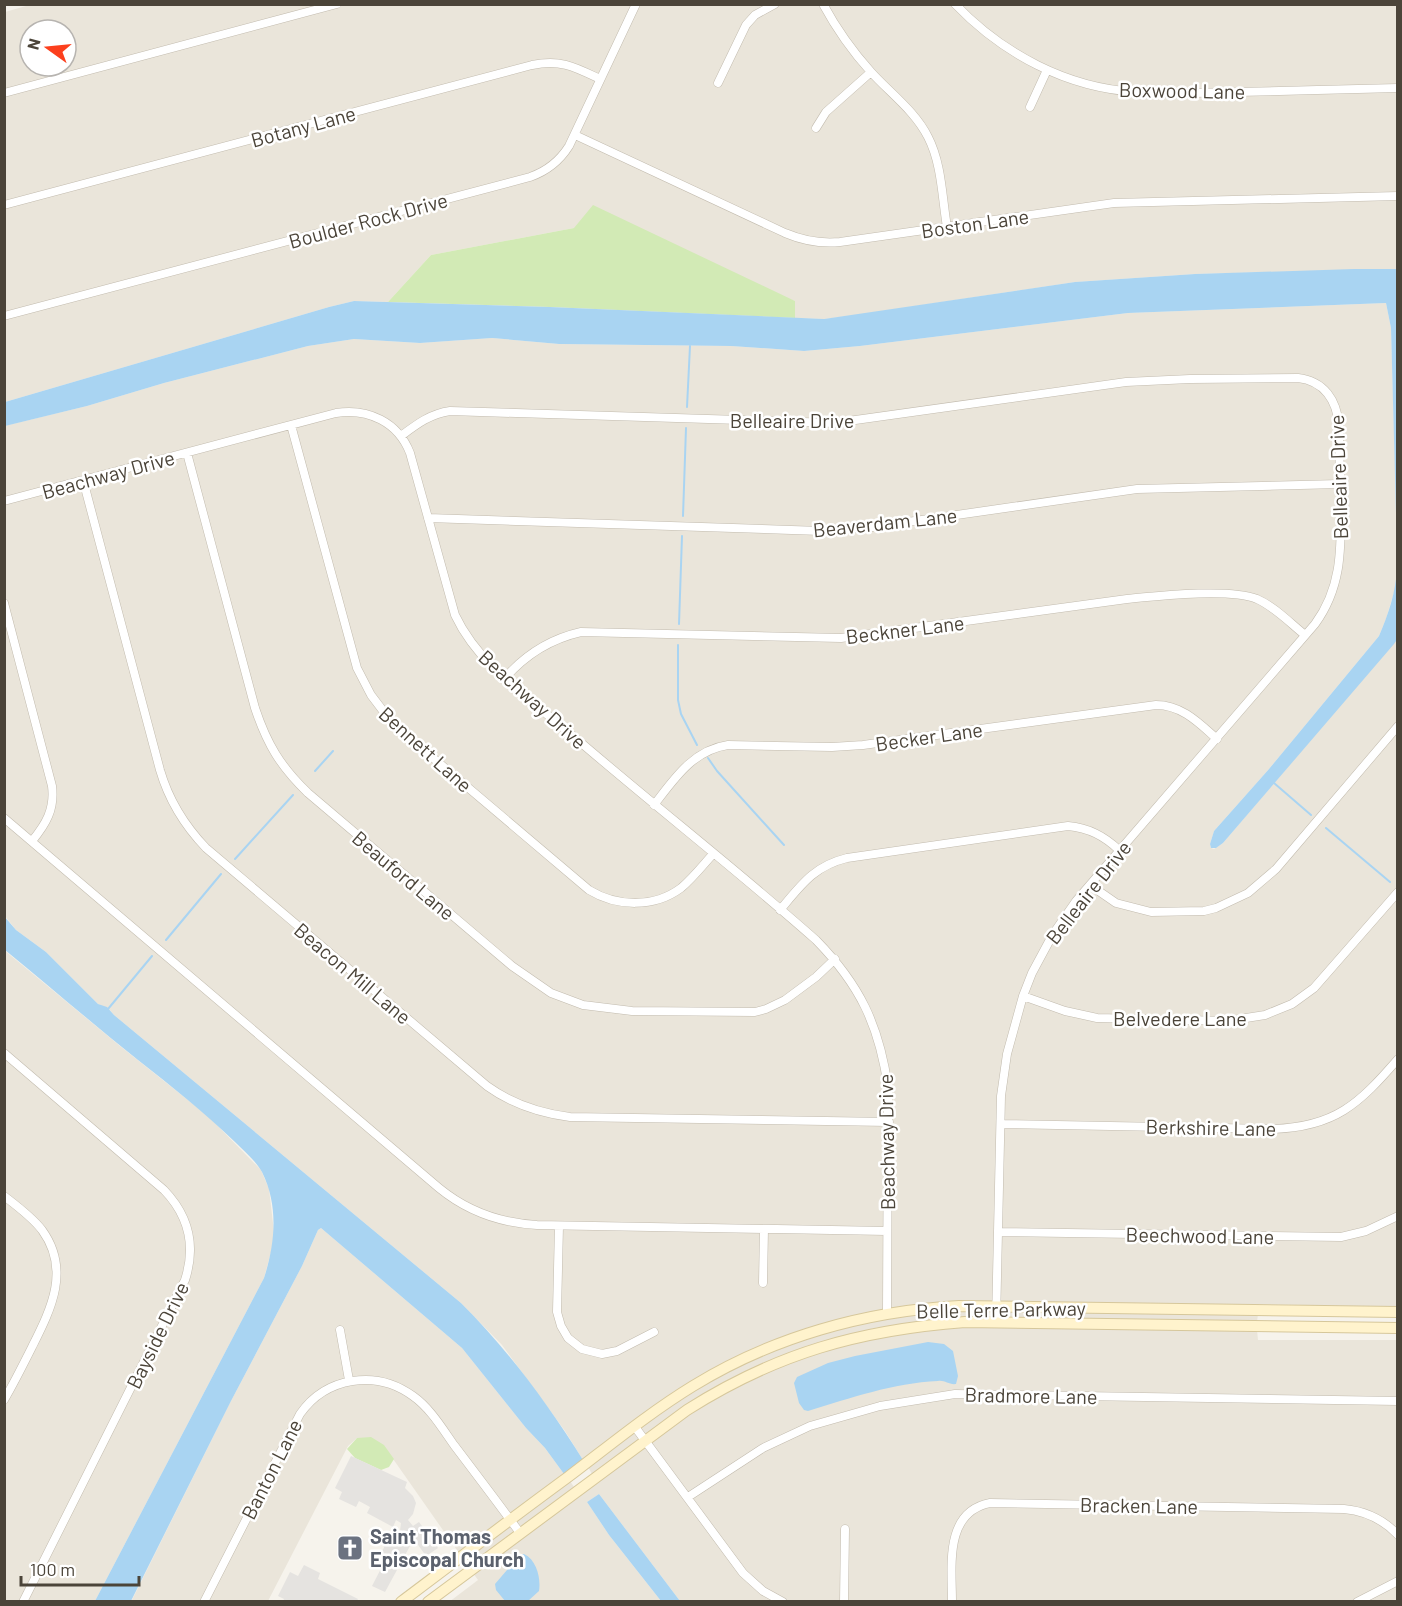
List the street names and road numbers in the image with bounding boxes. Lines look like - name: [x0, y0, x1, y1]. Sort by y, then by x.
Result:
- street label: Boxwood Lane: [1119, 77, 1245, 103]
- street label: Botany Lane: [248, 100, 358, 152]
- street label: Boulder Rock Drive: [286, 187, 450, 253]
- street label: Boston Lane: [920, 204, 1030, 242]
- street label: Belleaire Drive: [730, 408, 854, 432]
- street label: Belleaire Drive: [1324, 414, 1352, 540]
- street label: Beachway Drive: [39, 445, 177, 503]
- street label: Beaverdam Lane: [812, 502, 958, 542]
- street label: Beckner Lane: [844, 610, 966, 648]
- street label: Beachway Drive: [474, 644, 592, 754]
- street label: Bennett Lane: [375, 701, 477, 797]
- street label: Becker Lane: [874, 717, 984, 755]
- street label: Beauford Lane: [348, 825, 460, 925]
- street label: Belleaire Drive: [1040, 835, 1136, 949]
- street label: Beacon Mill Lane: [290, 917, 416, 1029]
- street label: Belvedere Lane: [1113, 1006, 1247, 1030]
- street label: Beachway Drive: [873, 1074, 899, 1210]
- street label: Berkshire Lane: [1145, 1114, 1277, 1140]
- street label: Beechwood Lane: [1126, 1222, 1274, 1248]
- street label: Bayside Drive: [121, 1278, 193, 1392]
- street label: Belle Terre Parkway: [916, 1296, 1086, 1322]
- street label: Bradmore Lane: [964, 1382, 1098, 1408]
- street label: Banton Lane: [236, 1415, 306, 1523]
- street label: Bracken Lane: [1080, 1492, 1198, 1518]

